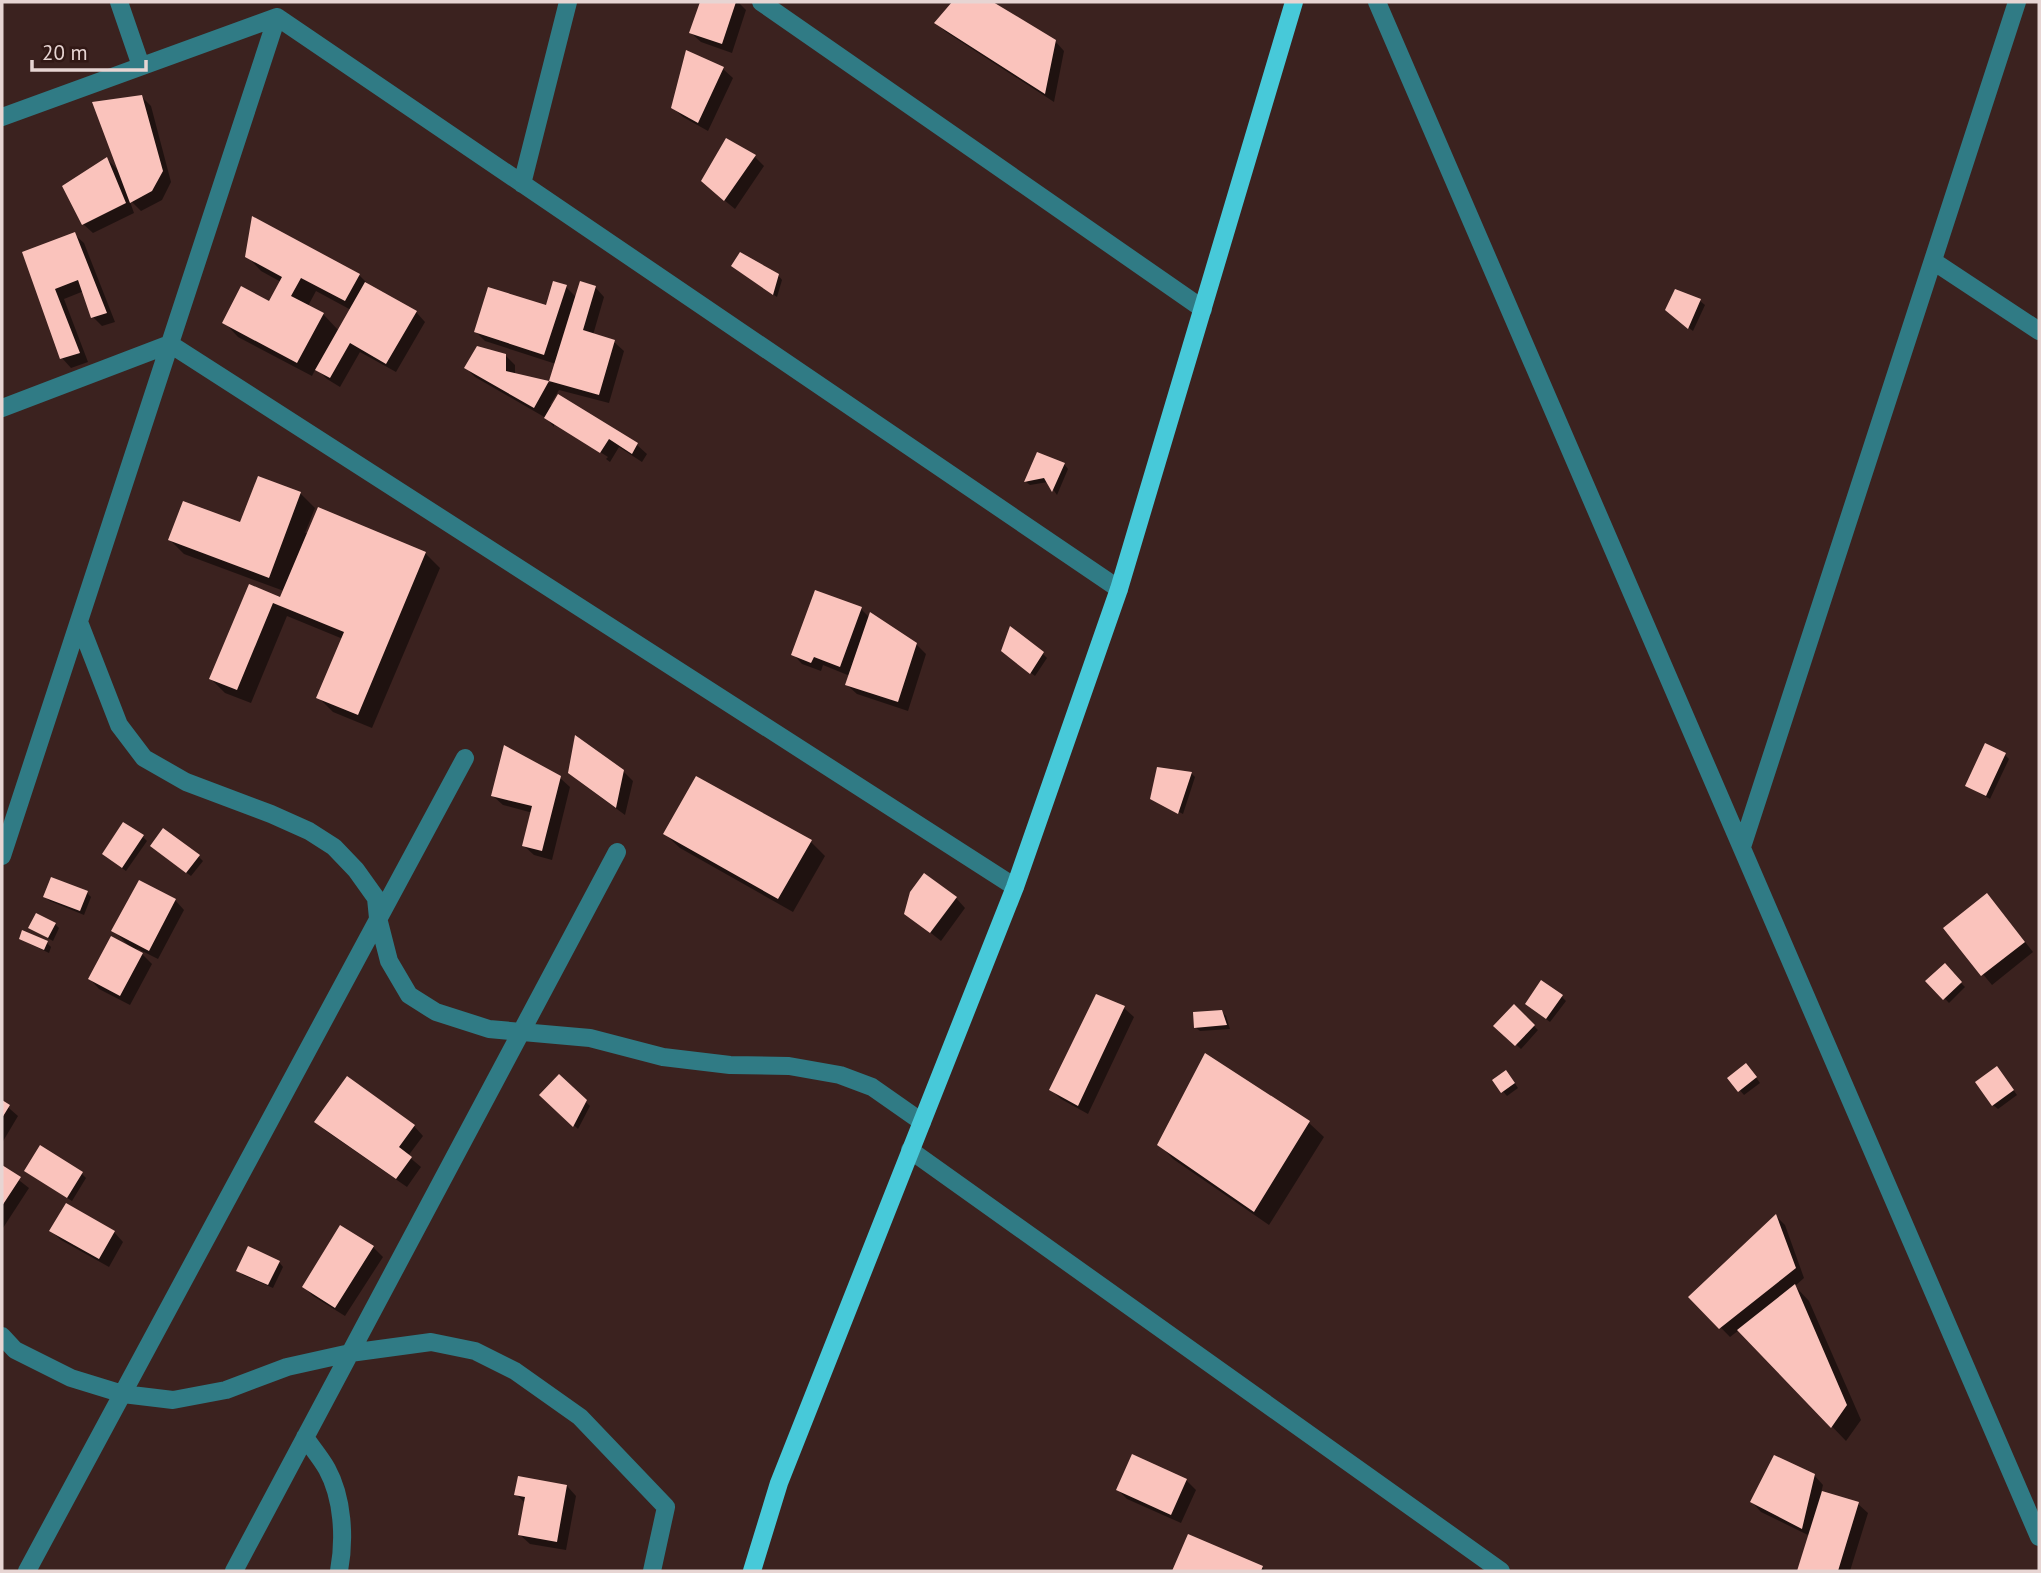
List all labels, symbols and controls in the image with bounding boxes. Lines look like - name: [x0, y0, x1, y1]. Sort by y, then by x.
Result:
- scale bar: [32, 28, 145, 72]
- text: 20 m: [42, 39, 88, 66]

